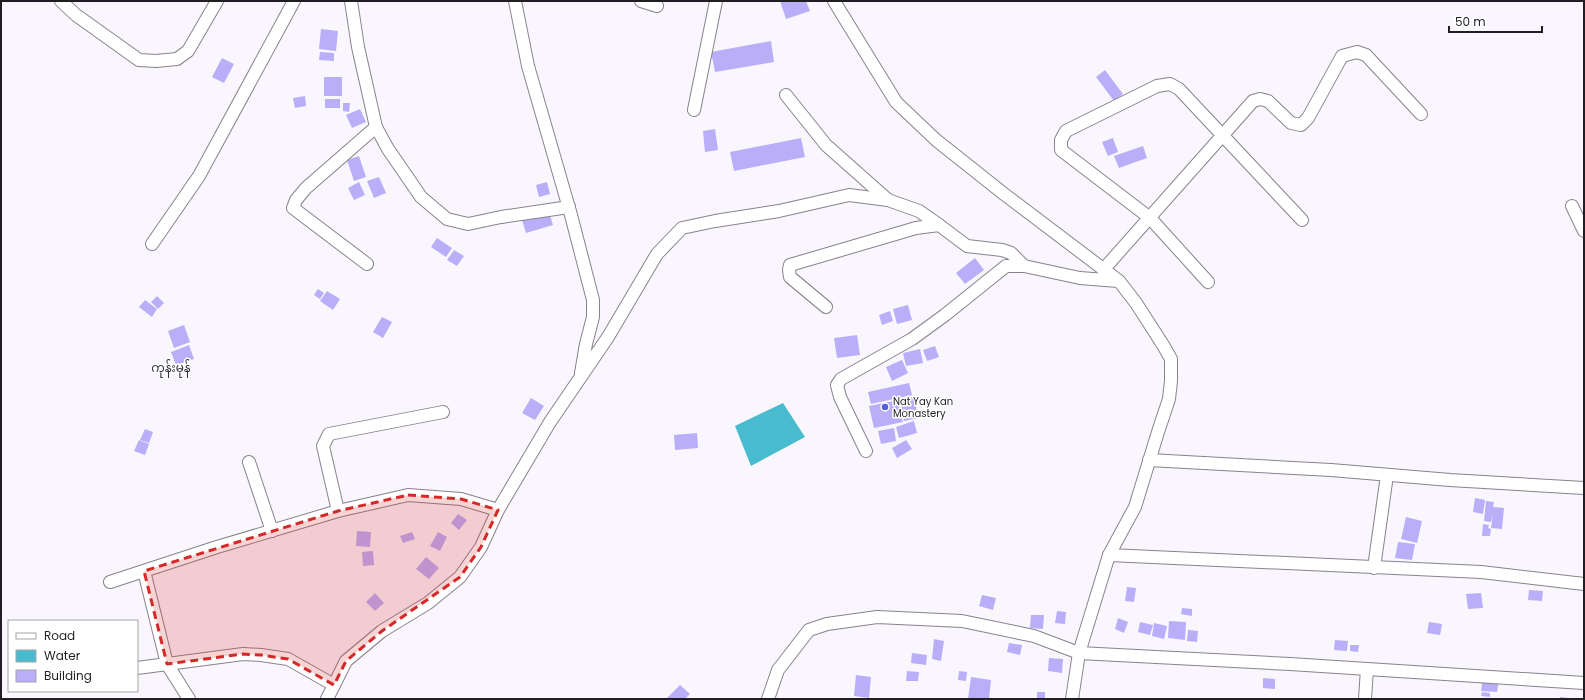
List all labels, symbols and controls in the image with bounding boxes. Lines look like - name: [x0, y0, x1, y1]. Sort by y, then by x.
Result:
- scale bar: [1449, 8, 1542, 34]
- text: 50 m: [1455, 13, 1486, 30]
- district label: ကုန်းမုန်: [151, 359, 191, 378]
- place label: Nat Yay Kan Monastery: [893, 394, 953, 421]
- marker: Nat Yay Kan Monastery: [880, 402, 890, 412]
- legend: [8, 620, 138, 692]
- text: Road: [44, 627, 75, 644]
- text: Water: [44, 647, 81, 664]
- text: Building: [44, 667, 92, 684]

